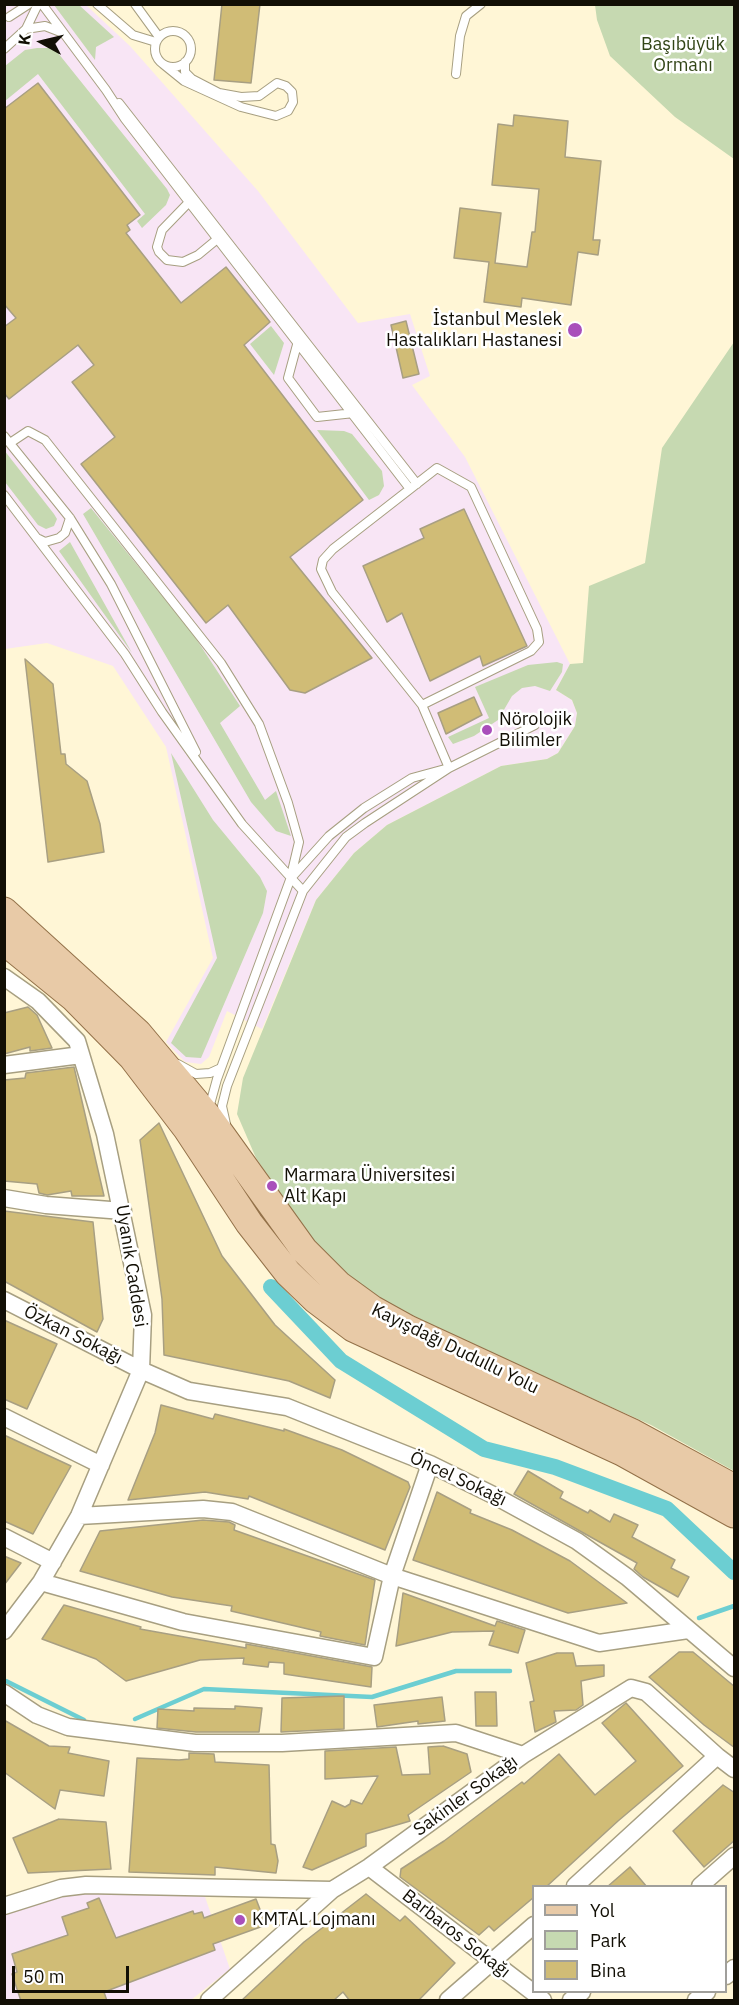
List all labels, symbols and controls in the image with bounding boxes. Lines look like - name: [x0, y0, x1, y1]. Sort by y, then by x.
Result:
- north arrow: [12, 12, 72, 72]
- text: K: [13, 33, 35, 46]
- park label: Başıbüyük Ormanı: [641, 34, 725, 76]
- place label: İstanbul Meslek Hastalıkları Hastanesi: [386, 309, 562, 352]
- marker: İstanbul Meslek Hastalıkları Hastanesi: [566, 321, 584, 339]
- place label: Nörolojik Bilimler: [499, 709, 572, 752]
- marker: Nörolojik Bilimler: [480, 723, 494, 737]
- place label: Marmara Üniversitesi Alt Kapı: [284, 1165, 455, 1208]
- marker: Marmara Üniversitesi Alt Kapı: [265, 1179, 279, 1193]
- street label: Uyanık Caddesi: [111, 1203, 151, 1329]
- street label: Kayışdağı Dudullu Yolu: [368, 1299, 542, 1399]
- street label: Özkan Sokağı: [20, 1301, 126, 1369]
- street label: Öncel Sokağı: [406, 1447, 510, 1511]
- street label: Sakinler Sokağı: [410, 1751, 522, 1841]
- street label: Barbaros Sokağı: [398, 1885, 514, 1983]
- legend: [532, 1885, 727, 1993]
- text: Yol: [590, 1899, 615, 1922]
- place label: KMTAL Lojmanı: [252, 1909, 375, 1931]
- marker: KMTAL Lojmanı: [233, 1913, 247, 1927]
- text: Park: [590, 1929, 626, 1952]
- scale bar: [15, 1954, 132, 1992]
- text: Bina: [590, 1959, 626, 1982]
- text: 50 m: [23, 1965, 65, 1988]

